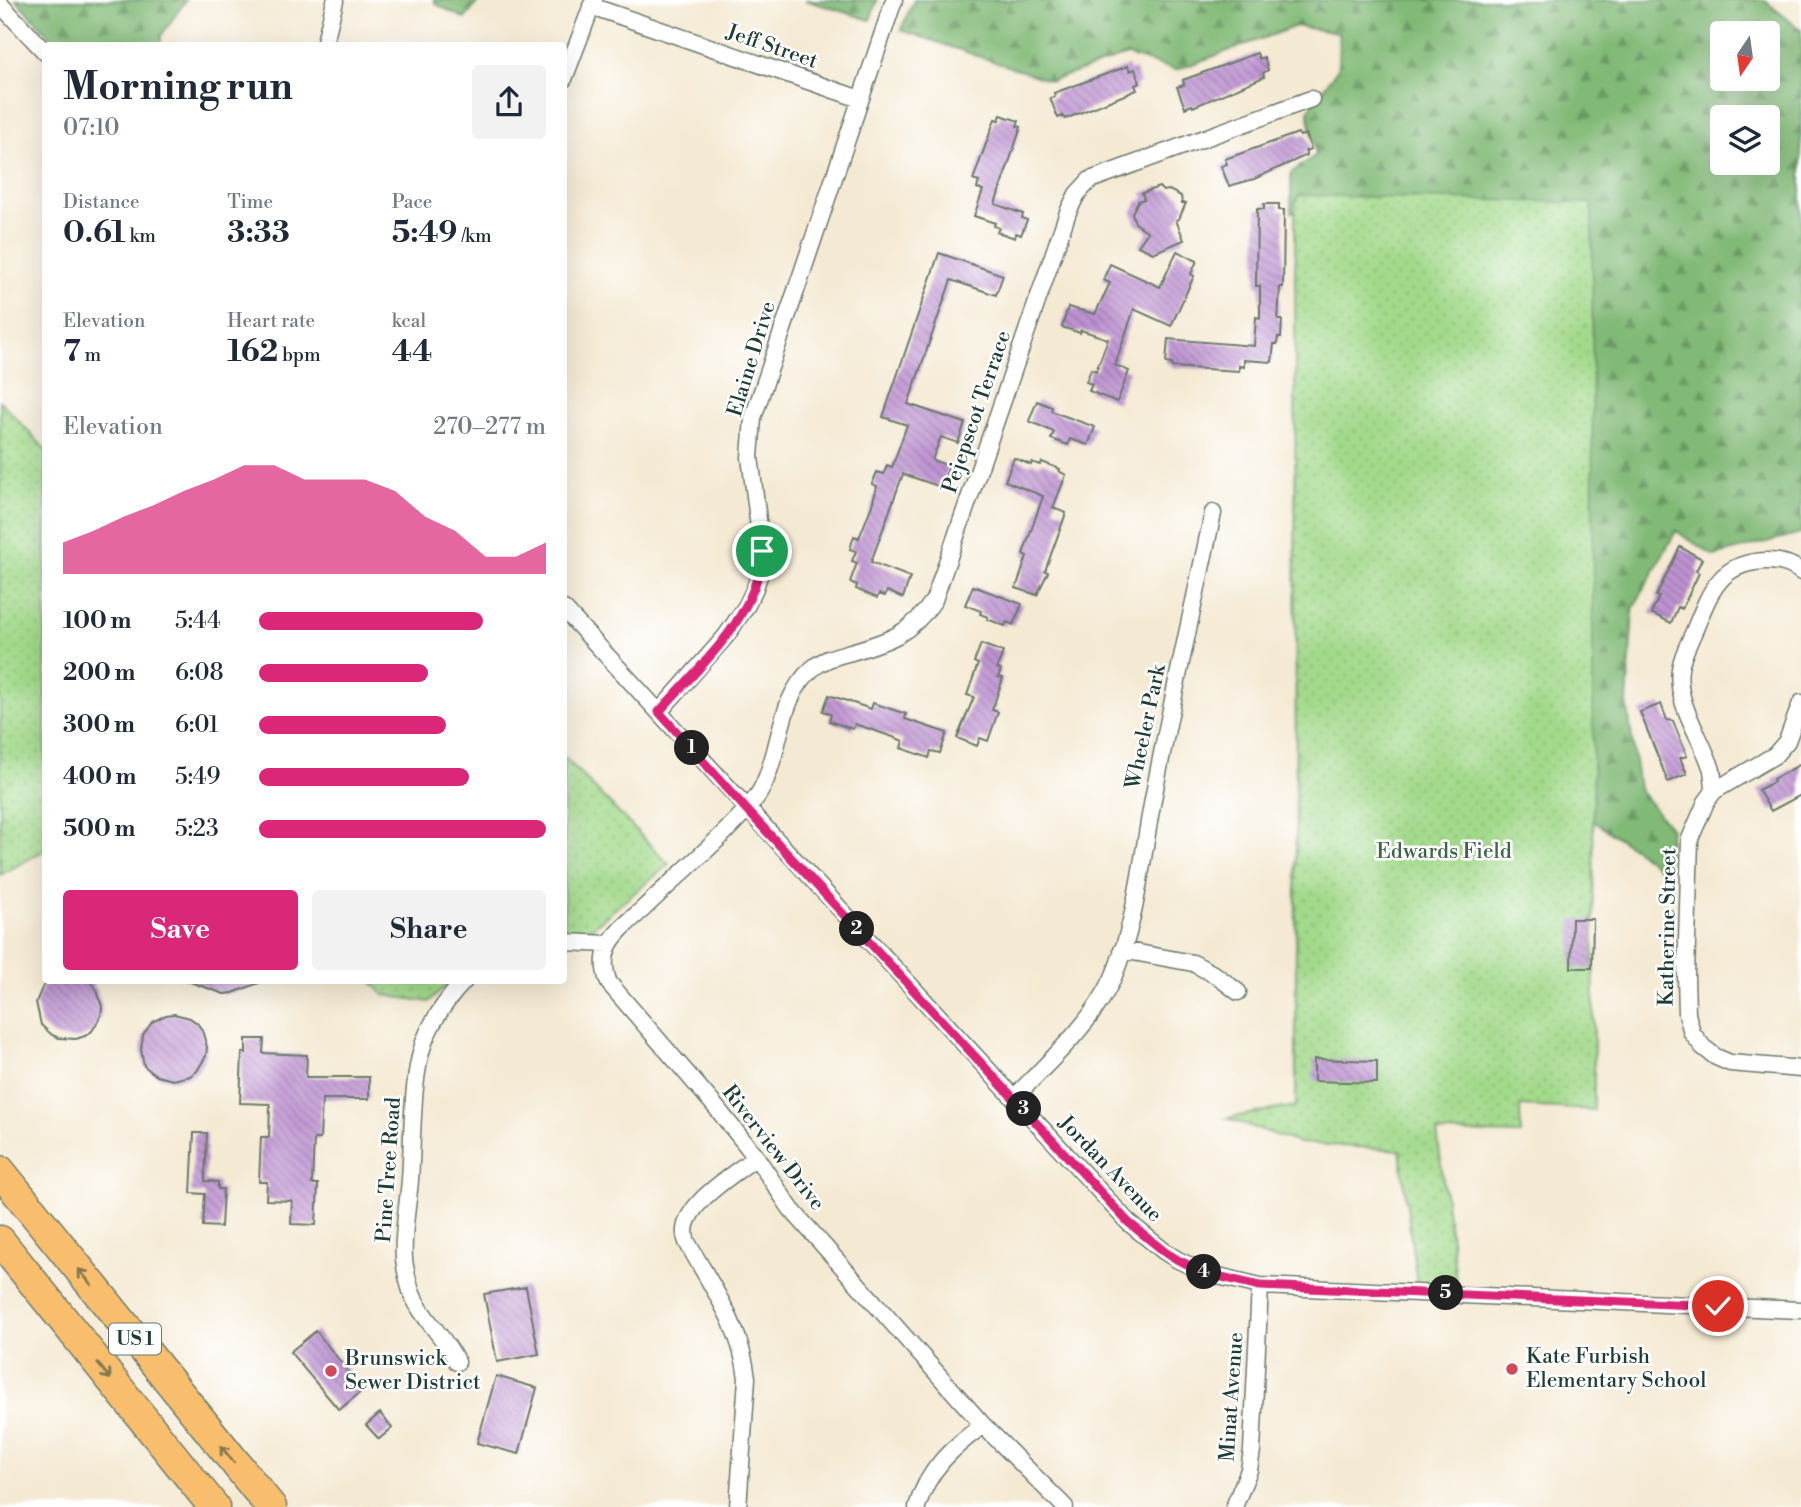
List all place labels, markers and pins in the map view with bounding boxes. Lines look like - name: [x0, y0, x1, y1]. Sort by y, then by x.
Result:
- pin: [732, 521, 792, 581]
- pin: 1: [674, 730, 710, 766]
- pin: 2: [840, 912, 874, 946]
- pin: 3: [1006, 1092, 1042, 1126]
- pin: 4: [1186, 1254, 1222, 1290]
- pin: 5: [1428, 1276, 1464, 1310]
- pin: [1688, 1276, 1748, 1336]
- place label: Kate Furbish Elementary School: [1526, 1344, 1706, 1394]
- place label: Brunswick Sewer District: [344, 1346, 481, 1396]
- marker: Kate Furbish Elementary School: [1504, 1361, 1520, 1377]
- marker: Brunswick Sewer District: [323, 1363, 339, 1379]

